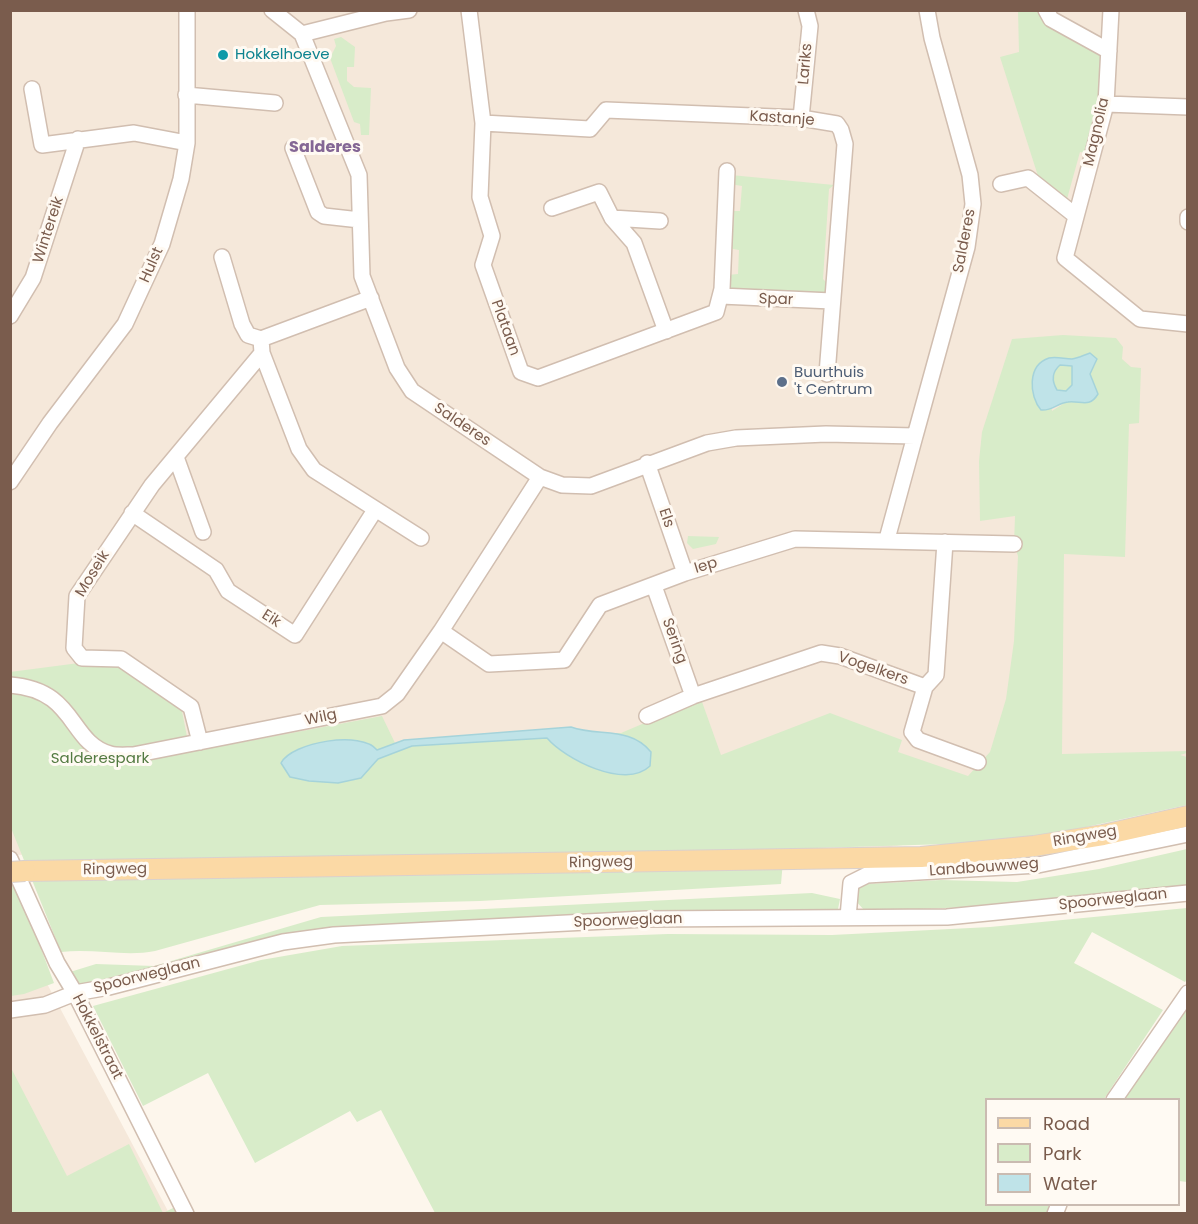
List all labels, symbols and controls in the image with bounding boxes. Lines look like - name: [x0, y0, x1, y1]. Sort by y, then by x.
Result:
- street label: Lariks: [795, 43, 817, 85]
- place label: Hokkelhoeve: [235, 46, 330, 64]
- marker: Hokkelhoeve: [216, 48, 230, 62]
- street label: Magnolia: [1080, 96, 1114, 168]
- street label: Kastanje: [749, 108, 815, 130]
- district label: Salderes: [289, 138, 361, 158]
- street label: Wintereik: [30, 194, 68, 266]
- street label: Salderes: [950, 207, 980, 275]
- street label: Hulst: [136, 244, 168, 286]
- street label: Spar: [758, 290, 794, 310]
- street label: Plataan: [487, 298, 523, 358]
- place label: Buurthuis 't Centrum: [794, 364, 872, 399]
- marker: Buurthuis 't Centrum: [775, 375, 789, 389]
- street label: Salderes: [430, 399, 494, 451]
- street label: Els: [654, 506, 678, 530]
- street label: Moseik: [72, 547, 114, 601]
- street label: Iep: [692, 554, 720, 578]
- street label: Eik: [258, 606, 284, 632]
- street label: Sering: [657, 616, 691, 666]
- street label: Vogelkers: [835, 649, 911, 689]
- street label: Wilg: [303, 706, 339, 730]
- park label: Salderespark: [51, 750, 149, 768]
- street label: Ringweg: [1052, 823, 1118, 851]
- street label: Ringweg: [569, 853, 633, 873]
- street label: Landbouwweg: [929, 855, 1039, 881]
- street label: Ringweg: [83, 860, 147, 880]
- street label: Spoorweglaan: [1058, 885, 1168, 915]
- street label: Spoorweglaan: [573, 910, 683, 932]
- street label: Spoorweglaan: [92, 954, 202, 998]
- street label: Hokkelstraat: [68, 991, 126, 1083]
- legend: [985, 1098, 1180, 1206]
- text: Road: [1043, 1111, 1090, 1136]
- text: Park: [1043, 1141, 1082, 1166]
- text: Water: [1043, 1171, 1097, 1196]

